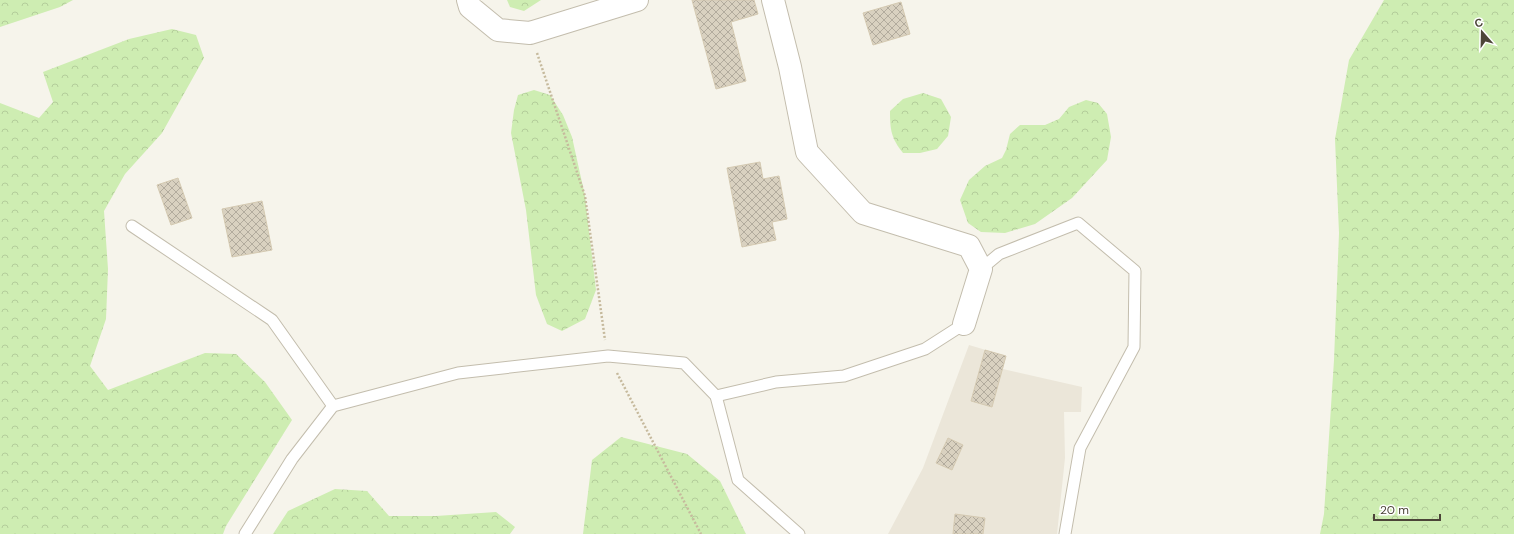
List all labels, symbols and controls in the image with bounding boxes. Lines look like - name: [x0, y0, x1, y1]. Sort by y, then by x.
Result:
- north arrow: [1462, 12, 1502, 52]
- text: С: [1472, 15, 1485, 31]
- scale bar: [1374, 496, 1440, 522]
- text: 20 m: [1380, 502, 1409, 518]

